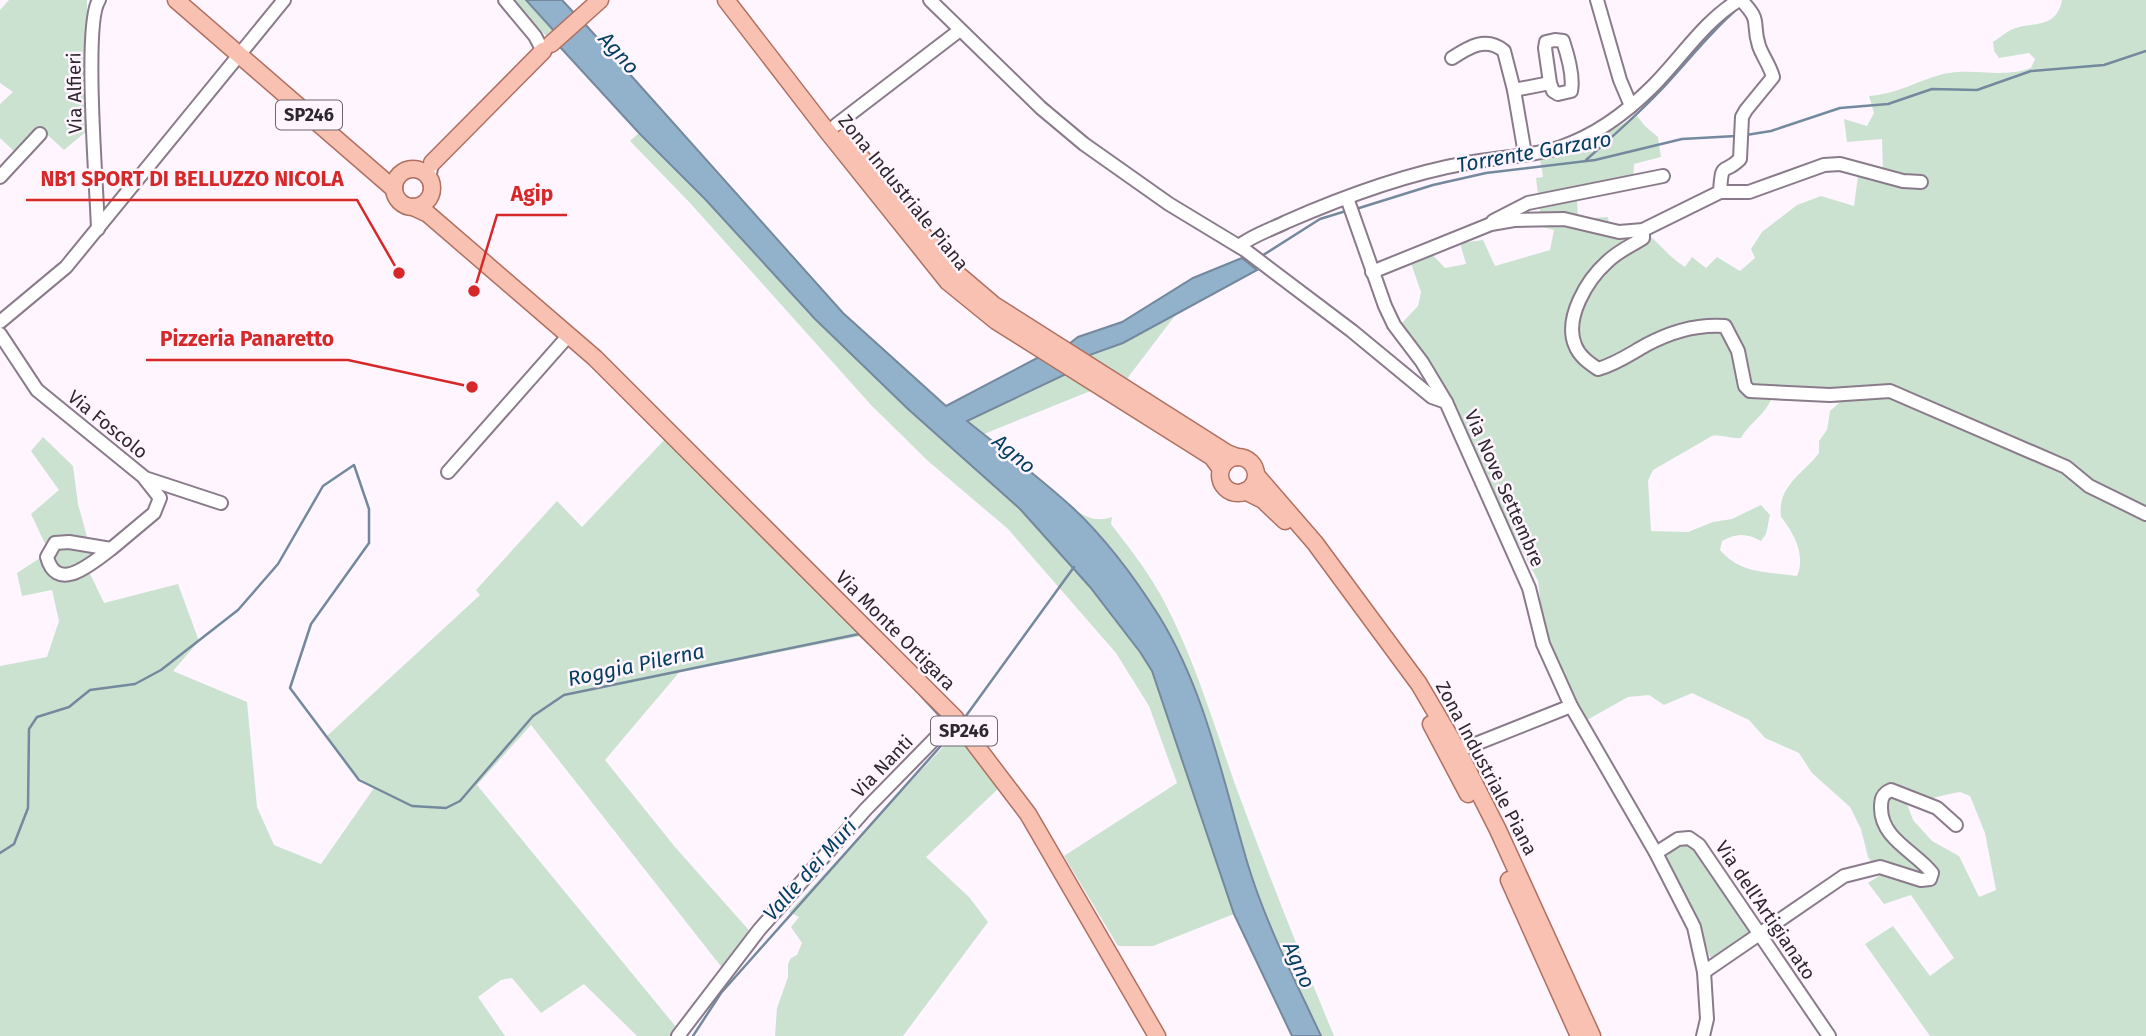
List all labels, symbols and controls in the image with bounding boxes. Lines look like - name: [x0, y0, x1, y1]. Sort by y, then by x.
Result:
- water label: Agno: [592, 26, 645, 80]
- street label: Via Alfieri: [62, 52, 87, 134]
- road number: SP246: [276, 100, 342, 130]
- street label: Zona Industriale Piana: [834, 110, 974, 275]
- water label: Torrente Garzaro: [1455, 126, 1613, 178]
- callout: NB1 SPORT DI BELLUZZO NICOLA: [26, 158, 357, 200]
- text: NB1 SPORT DI BELLUZZO NICOLA: [40, 166, 344, 192]
- callout: Agip: [497, 173, 567, 215]
- text: Agip: [510, 181, 553, 207]
- callout: Pizzeria Panaretto: [146, 318, 348, 360]
- text: Pizzeria Panaretto: [160, 326, 334, 352]
- street label: Via Foscolo: [63, 385, 152, 464]
- street label: Via Nove Settembre: [1460, 406, 1549, 570]
- water label: Agno: [986, 428, 1041, 480]
- street label: Via Monte Ortigara: [831, 566, 960, 695]
- water label: Roggia Pilerna: [565, 638, 707, 692]
- street label: Zona Industriale Piana: [1431, 677, 1542, 859]
- road number: SP246: [931, 716, 997, 746]
- street label: Via Nanti: [847, 730, 918, 802]
- water label: Valle dei Muri: [758, 814, 863, 926]
- street label: Via dell'Artigianato: [1711, 836, 1821, 984]
- water label: Agno: [1277, 937, 1321, 992]

